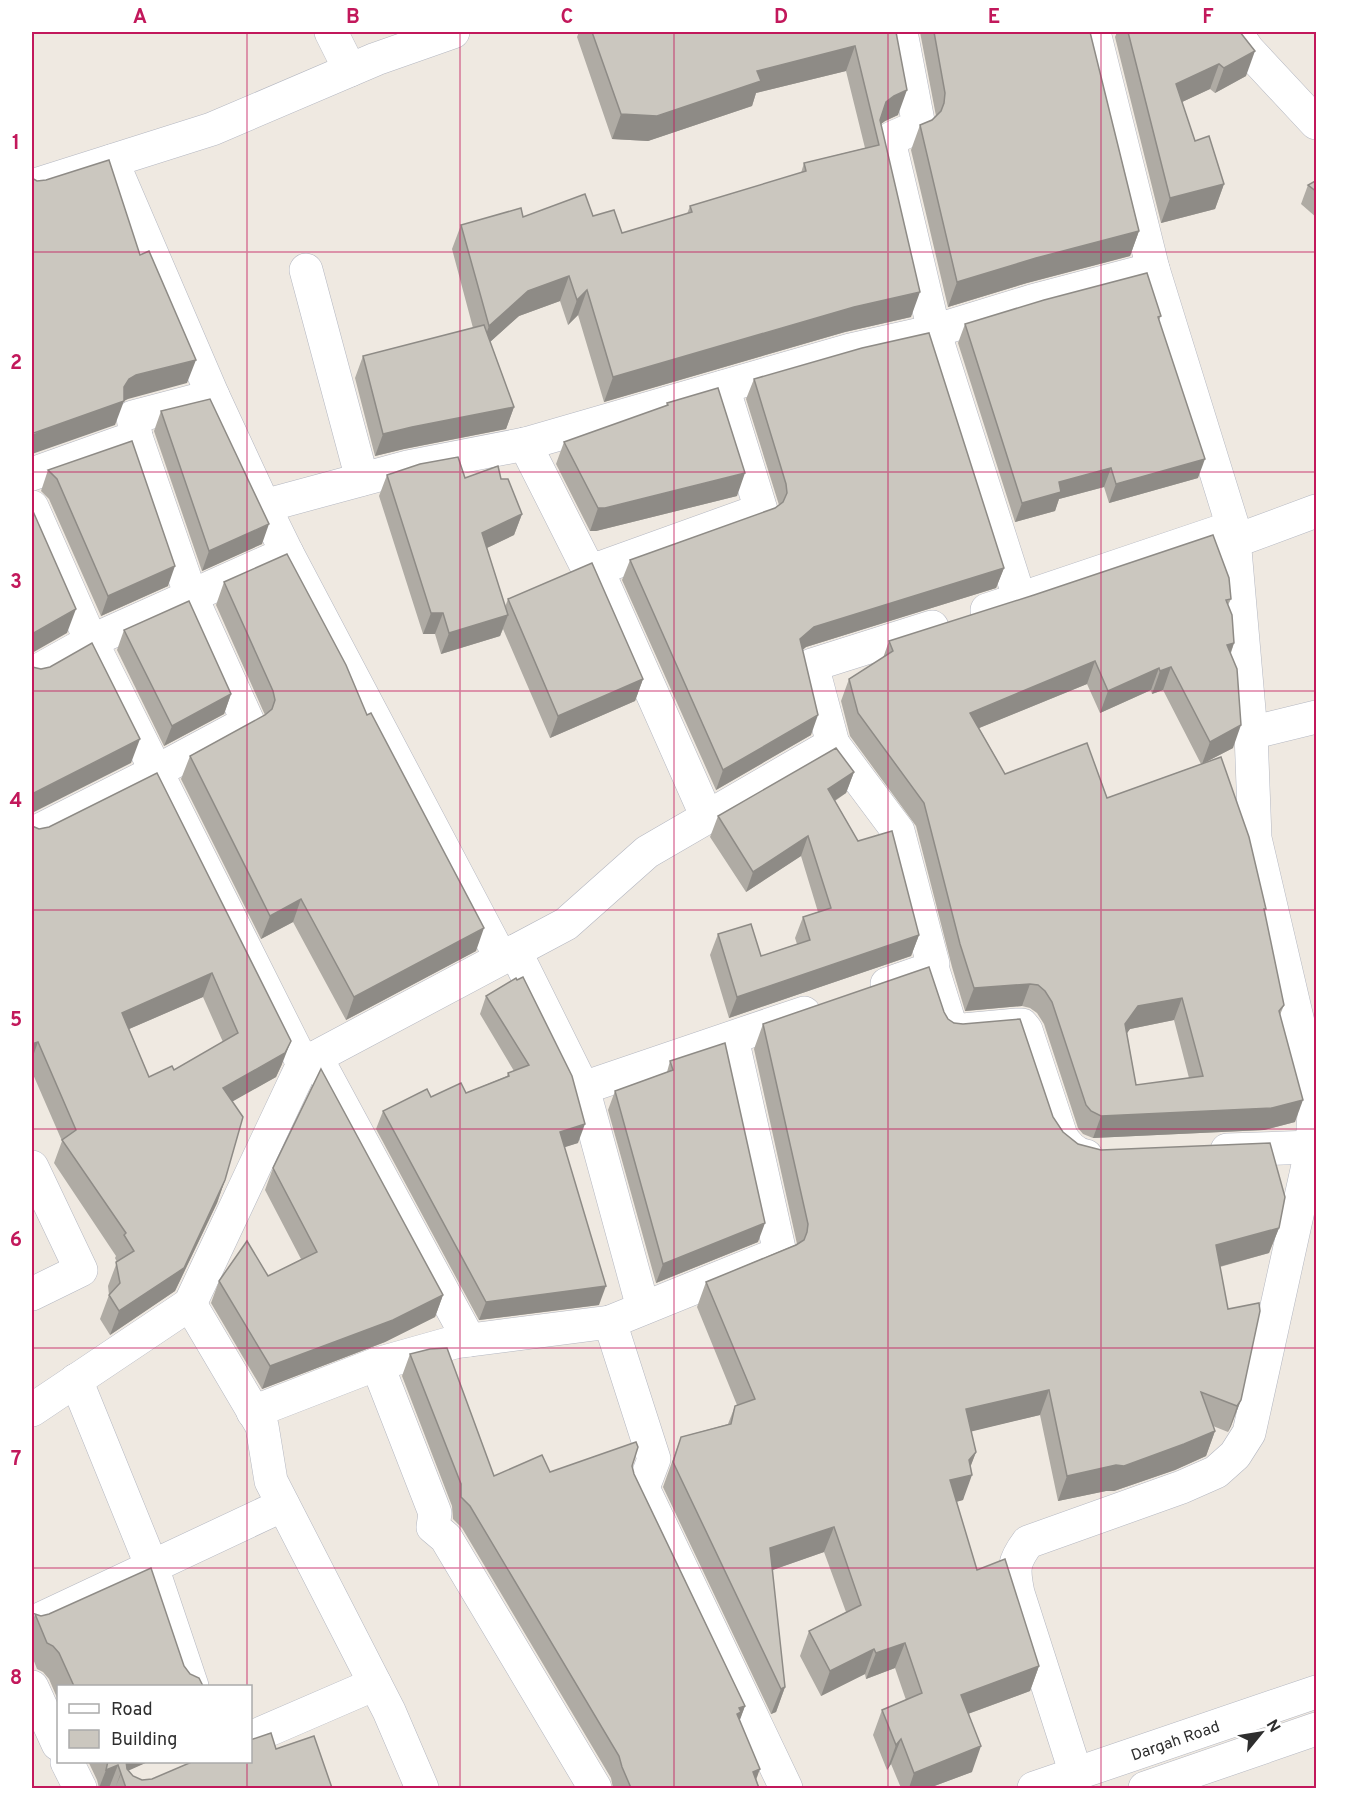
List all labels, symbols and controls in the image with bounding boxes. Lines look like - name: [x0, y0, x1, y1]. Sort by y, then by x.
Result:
- text: A: [133, 5, 147, 31]
- text: B: [346, 5, 360, 31]
- text: C: [561, 5, 573, 31]
- text: D: [774, 5, 788, 31]
- text: E: [988, 5, 1000, 31]
- text: F: [1202, 5, 1214, 31]
- text: 1: [12, 131, 20, 157]
- text: 2: [10, 351, 22, 377]
- text: 3: [10, 570, 22, 596]
- text: 4: [10, 789, 22, 815]
- text: 5: [10, 1008, 22, 1034]
- text: 6: [10, 1228, 22, 1254]
- text: 7: [11, 1447, 21, 1473]
- text: 8: [10, 1666, 22, 1692]
- legend: [57, 1685, 252, 1763]
- text: Road: [111, 1699, 153, 1722]
- north arrow: [1231, 1703, 1291, 1763]
- street label: Dargah Road: [1129, 1717, 1223, 1766]
- text: N: [1261, 1717, 1284, 1736]
- text: Building: [111, 1729, 177, 1752]

